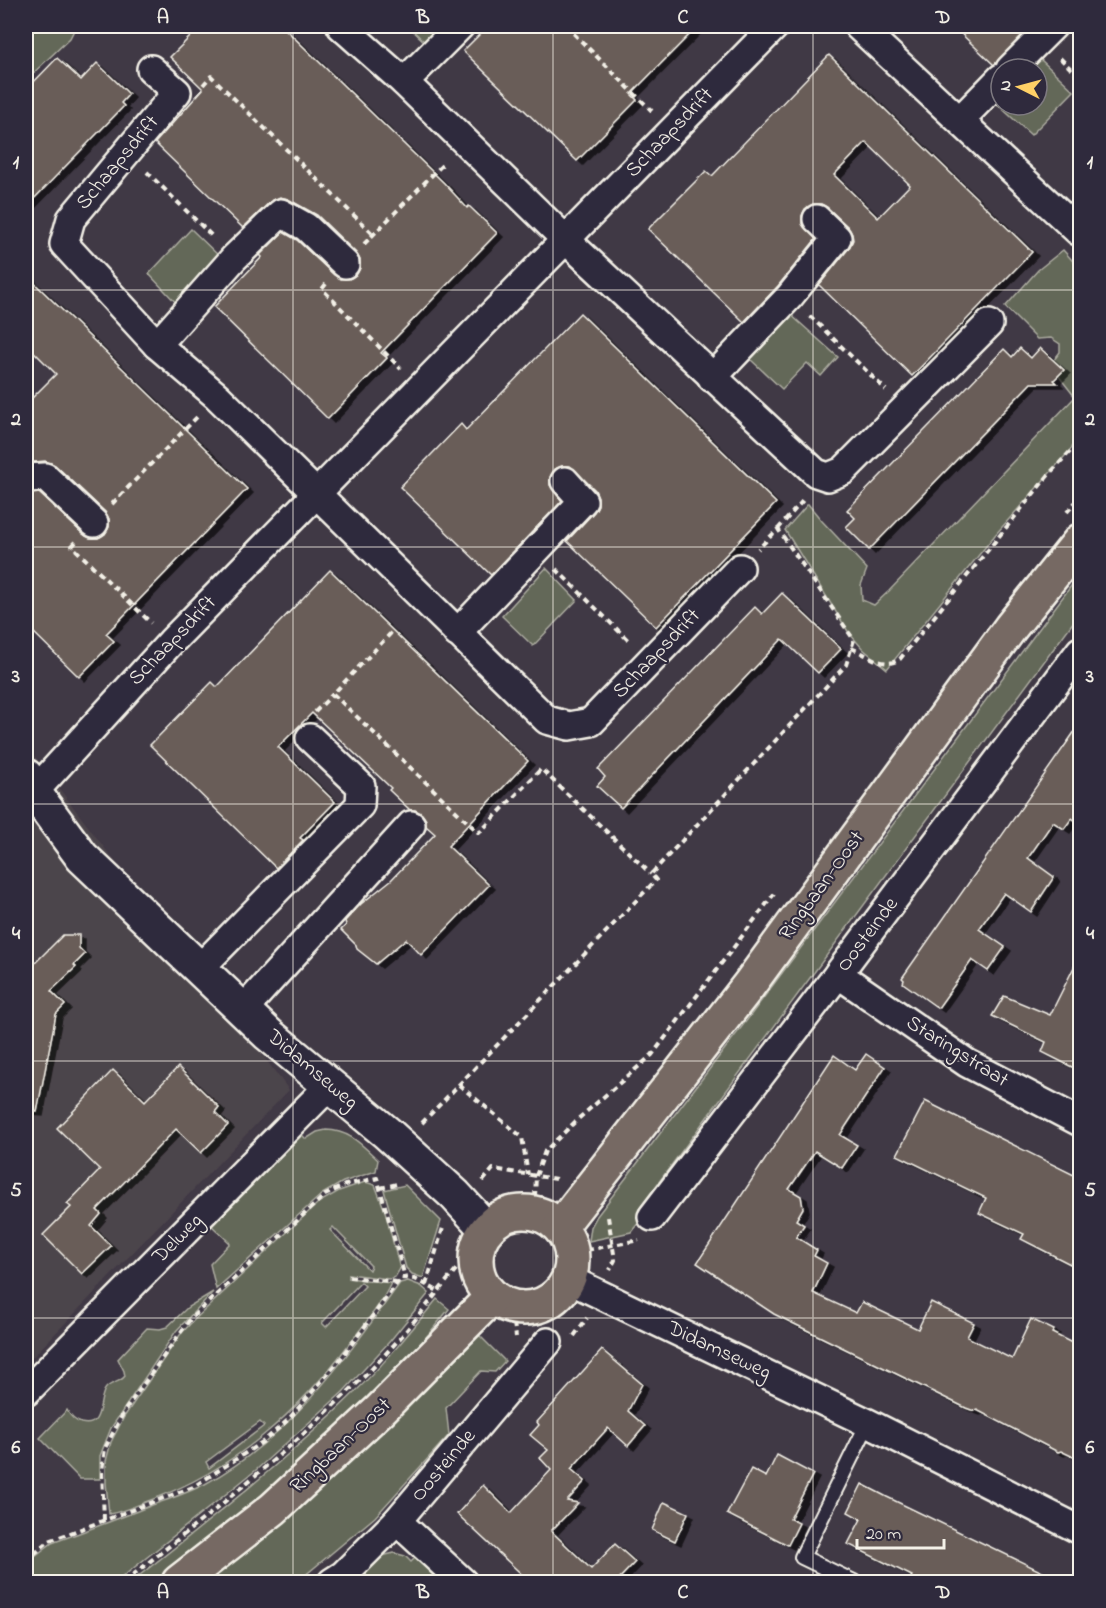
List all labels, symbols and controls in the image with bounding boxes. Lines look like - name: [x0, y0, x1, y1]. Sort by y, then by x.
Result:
- text: A: [157, 4, 169, 33]
- text: B: [415, 4, 430, 33]
- text: C: [678, 4, 689, 33]
- text: D: [935, 4, 950, 33]
- north arrow: [989, 57, 1049, 117]
- text: N: [994, 79, 1019, 92]
- street label: Schaapsdrift: [619, 81, 721, 185]
- street label: Schaapsdrift: [69, 109, 167, 217]
- text: 1: [13, 149, 20, 178]
- text: 1: [1087, 149, 1094, 178]
- text: 2: [10, 406, 21, 435]
- text: 2: [1084, 406, 1095, 435]
- street label: Schaapsdrift: [122, 589, 224, 693]
- street label: Schaapsdrift: [606, 602, 708, 706]
- text: 3: [11, 663, 20, 692]
- text: 3: [1085, 663, 1094, 692]
- street label: Ringbaan-Oost: [772, 825, 874, 948]
- street label: Oosteinde: [830, 891, 907, 979]
- text: 4: [12, 920, 21, 949]
- text: 4: [1086, 920, 1095, 949]
- street label: Staringstraat: [899, 1009, 1014, 1097]
- street label: Didamseweg: [258, 1022, 364, 1119]
- text: 5: [10, 1177, 22, 1206]
- text: 5: [1084, 1177, 1096, 1206]
- street label: Delweg: [145, 1207, 212, 1273]
- street label: Didamseweg: [660, 1313, 776, 1390]
- street label: Ringbaan-Oost: [284, 1391, 400, 1502]
- street label: Oosteinde: [404, 1423, 484, 1509]
- text: 6: [12, 1434, 21, 1463]
- text: 6: [1086, 1434, 1095, 1463]
- scale bar: [857, 1512, 944, 1550]
- text: 20 m: [866, 1522, 901, 1548]
- text: A: [157, 1579, 169, 1608]
- text: B: [415, 1579, 430, 1608]
- text: C: [678, 1579, 689, 1608]
- text: D: [935, 1579, 950, 1608]

